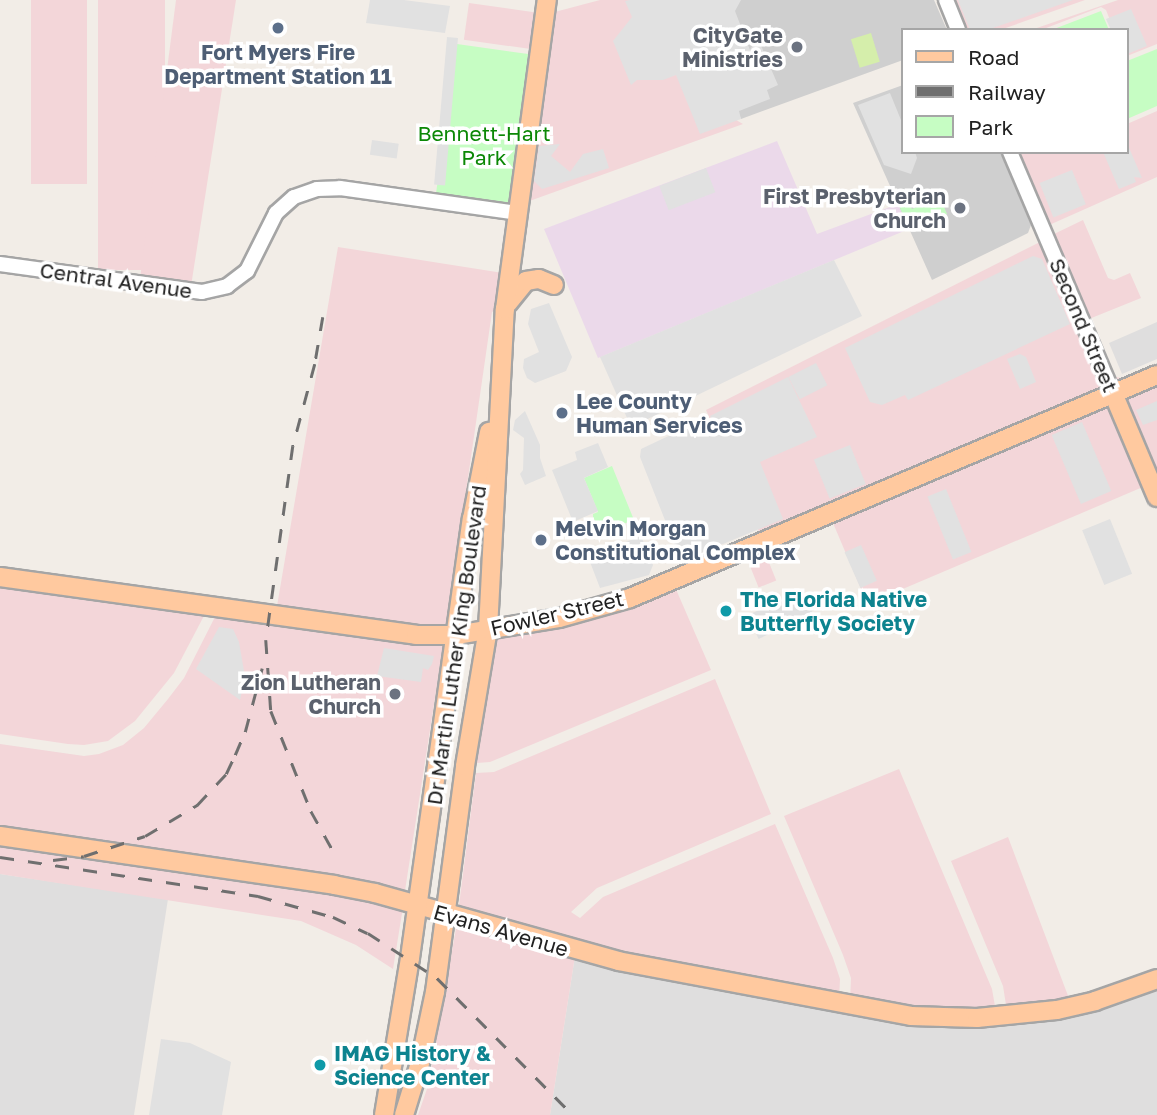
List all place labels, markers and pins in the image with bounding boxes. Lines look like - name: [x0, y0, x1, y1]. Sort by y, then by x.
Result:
- marker: Fort Myers Fire Department Station 11: [270, 20, 286, 36]
- place label: CityGate Ministries: [682, 22, 783, 72]
- place label: Fort Myers Fire Department Station 11: [164, 39, 392, 89]
- marker: CityGate Ministries: [789, 39, 805, 55]
- place label: First Presbyterian Church: [763, 183, 946, 233]
- marker: First Presbyterian Church: [952, 200, 968, 216]
- place label: Lee County Human Services: [576, 388, 743, 438]
- marker: Lee County Human Services: [554, 405, 570, 421]
- place label: Melvin Morgan Constitutional Complex: [555, 515, 796, 565]
- marker: Melvin Morgan Constitutional Complex: [533, 532, 549, 548]
- place label: The Florida Native Butterfly Society: [740, 586, 927, 636]
- marker: The Florida Native Butterfly Society: [718, 603, 734, 619]
- place label: Zion Lutheran Church: [241, 669, 381, 719]
- marker: Zion Lutheran Church: [387, 686, 403, 702]
- place label: IMAG History & Science Center: [334, 1040, 491, 1090]
- marker: IMAG History & Science Center: [312, 1057, 328, 1073]

